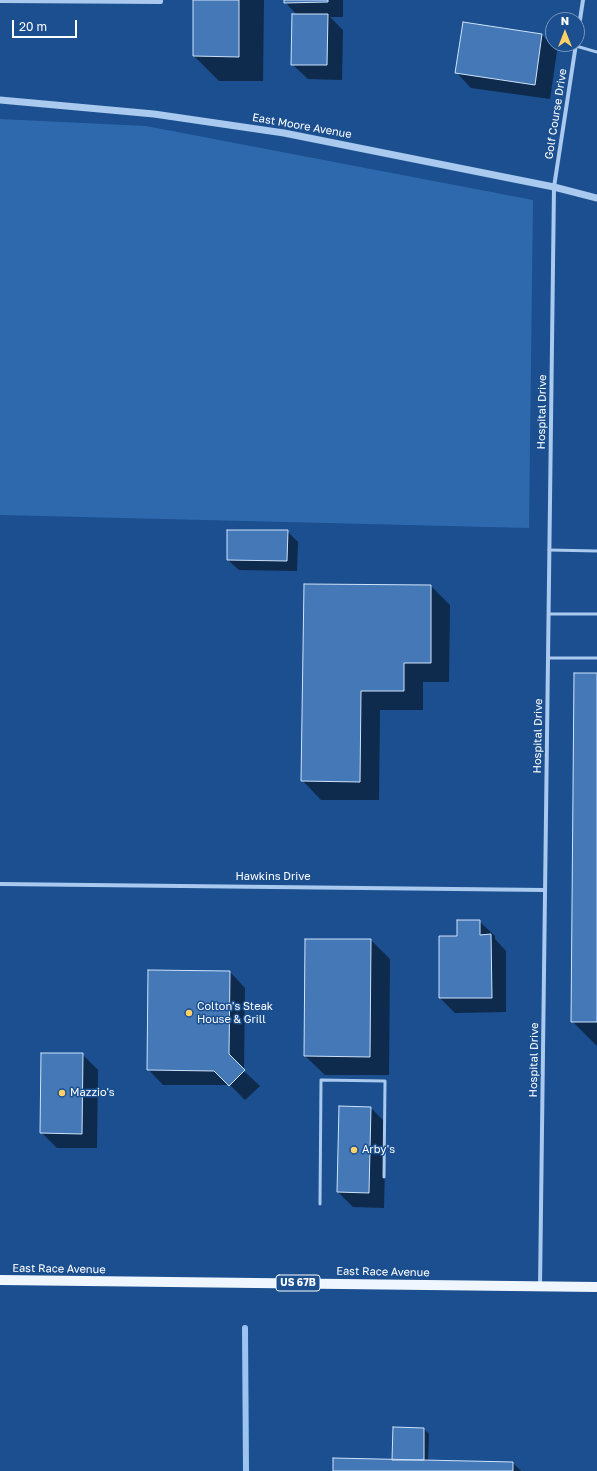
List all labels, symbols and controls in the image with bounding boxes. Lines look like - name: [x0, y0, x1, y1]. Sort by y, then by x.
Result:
- scale bar: [14, 12, 79, 38]
- north arrow: [545, 12, 585, 52]
- text: N: [561, 14, 569, 27]
- text: 20 m: [19, 19, 47, 34]
- street label: Golf Course Drive: [542, 68, 570, 160]
- street label: East Moore Avenue: [251, 111, 353, 141]
- street label: Hospital Drive: [535, 375, 549, 449]
- street label: Hospital Drive: [531, 699, 545, 773]
- street label: Hawkins Drive: [235, 870, 311, 884]
- place label: Colton's Steak House & Grill: [197, 1000, 273, 1026]
- marker: Colton's Steak House & Grill: [184, 1008, 194, 1018]
- street label: Hospital Drive: [527, 1023, 541, 1097]
- place label: Mazzio's: [70, 1086, 115, 1100]
- marker: Mazzio's: [57, 1088, 67, 1098]
- place label: Arby's: [362, 1143, 395, 1157]
- marker: Arby's: [349, 1145, 359, 1155]
- street label: East Race Avenue: [12, 1262, 106, 1276]
- street label: East Race Avenue: [336, 1265, 430, 1279]
- road number: US 67B: [276, 1275, 320, 1291]

